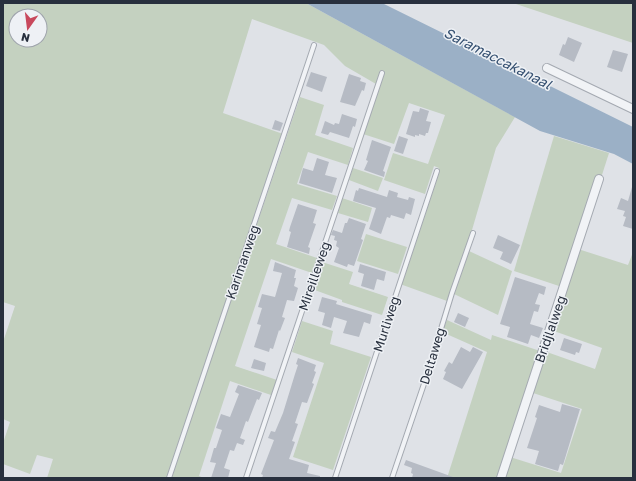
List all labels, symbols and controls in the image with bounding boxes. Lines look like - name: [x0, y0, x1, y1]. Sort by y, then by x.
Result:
- north arrow: [8, 8, 48, 48]
- water label: Saramaccakanaal: [441, 24, 555, 93]
- text: N: [20, 31, 31, 46]
- street label: Karimanweg: [222, 223, 262, 301]
- street label: Mireilleweg: [295, 239, 333, 313]
- street label: Bridjlalweg: [531, 293, 569, 365]
- street label: Murliweg: [369, 294, 403, 354]
- street label: Deltaweg: [416, 326, 448, 386]

